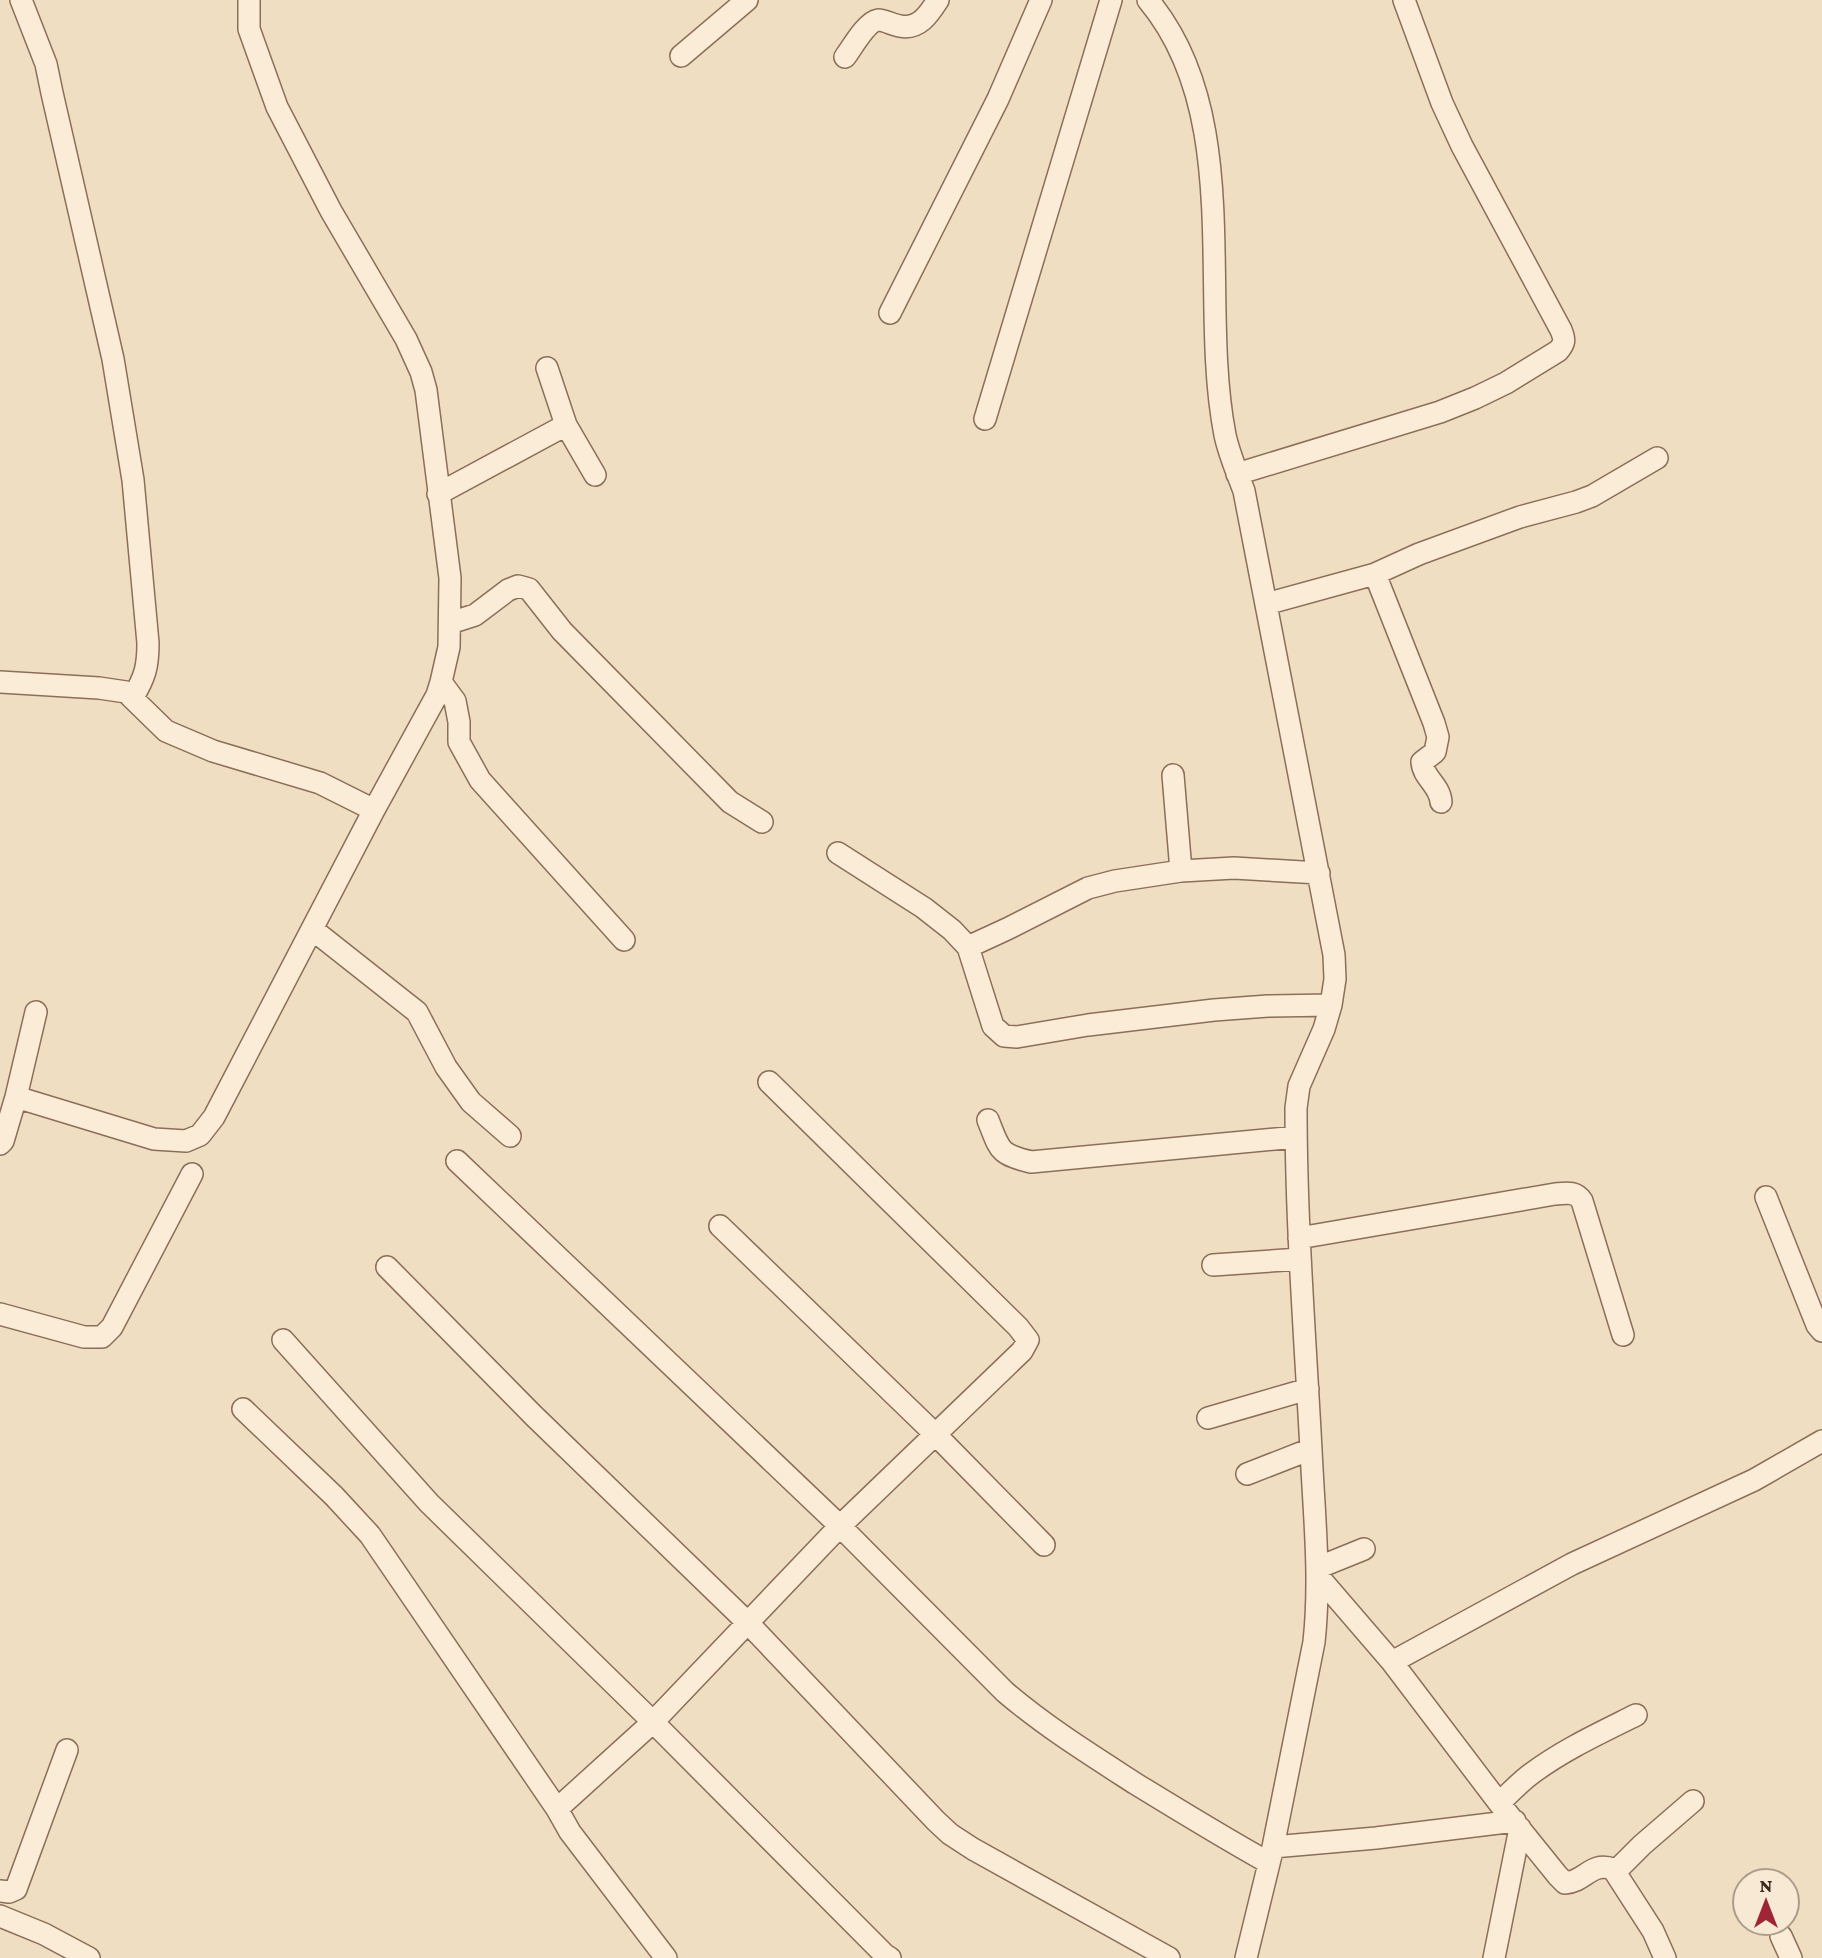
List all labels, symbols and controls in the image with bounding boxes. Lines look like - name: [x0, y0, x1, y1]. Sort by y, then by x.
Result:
- north arrow: [1731, 1867, 1801, 1937]
- text: N: [1760, 1875, 1773, 1896]

